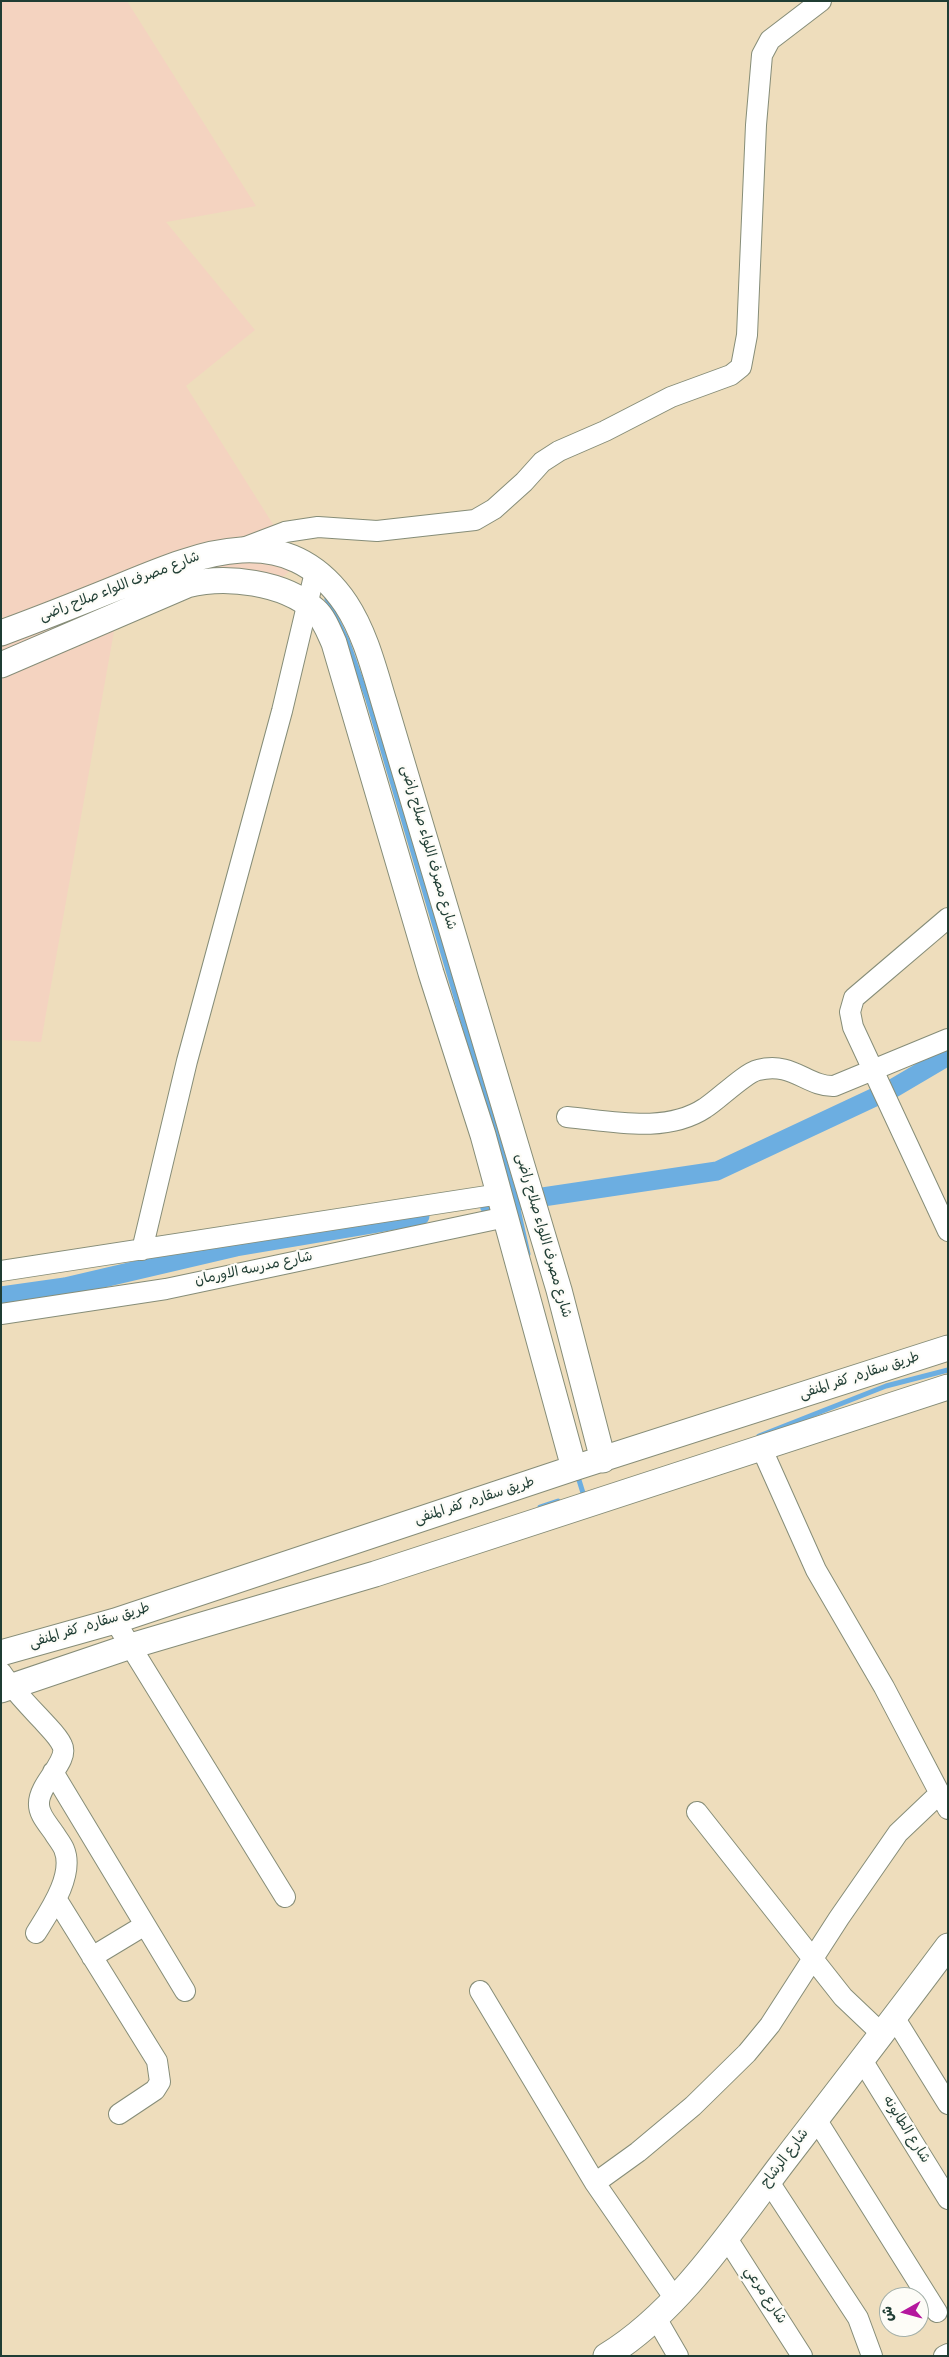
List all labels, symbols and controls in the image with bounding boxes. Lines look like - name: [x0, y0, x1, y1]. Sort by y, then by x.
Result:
- street label: شارع مصرف اللواء صلاح راضى: [37, 550, 203, 626]
- street label: شارع مصرف اللواء صلاح راضى: [395, 764, 459, 932]
- street label: شارع مصرف اللواء صلاح راضى: [510, 1152, 574, 1320]
- street label: شارع مدرسه الاورمان: [194, 1249, 314, 1291]
- street label: طريق سقاره, كفر المنفى: [798, 1350, 922, 1404]
- street label: طريق سقاره, كفر المنفى: [413, 1475, 537, 1529]
- street label: طريق سقاره, كفر المنفى: [28, 1601, 152, 1653]
- street label: شارع الطابونه: [878, 2093, 932, 2167]
- street label: شارع الرشاح: [758, 2126, 814, 2192]
- street label: شارع مرعي: [739, 2264, 789, 2328]
- north arrow: [879, 2287, 929, 2337]
- text: ش: [880, 2305, 899, 2322]

